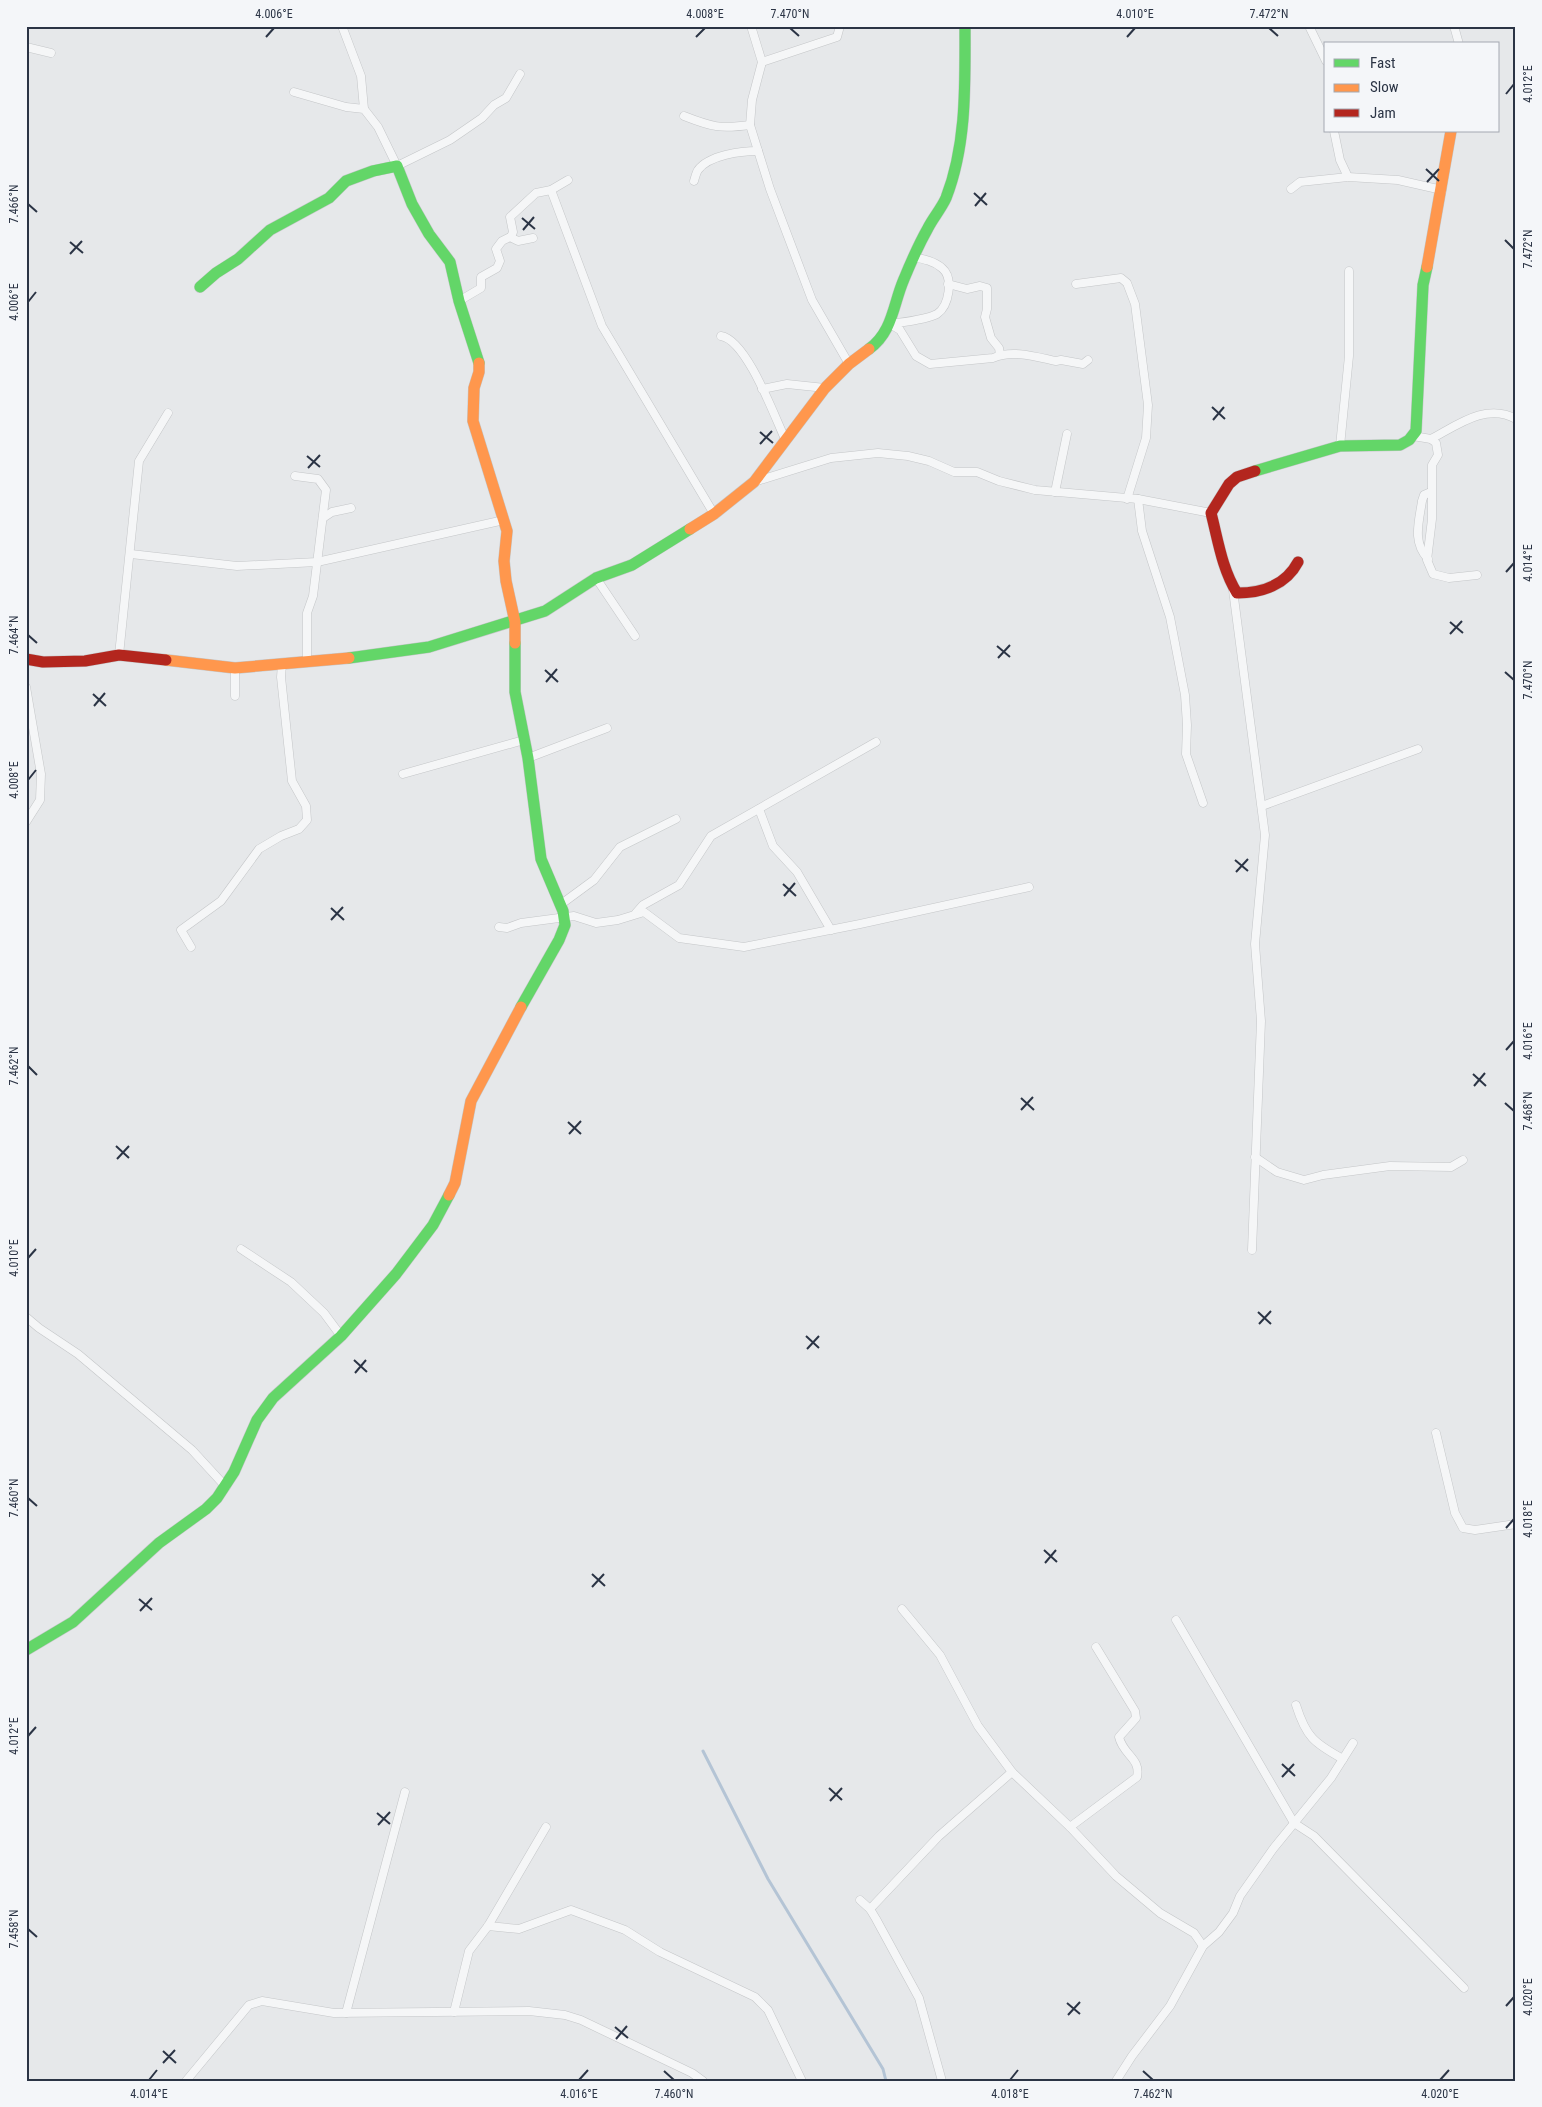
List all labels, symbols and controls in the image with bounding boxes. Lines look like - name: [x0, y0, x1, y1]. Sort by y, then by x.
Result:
- text: 4.006°E: [255, 7, 293, 21]
- text: 4.008°E: [686, 7, 724, 21]
- text: 7.470°N: [771, 7, 809, 21]
- text: 4.010°E: [1116, 7, 1154, 21]
- text: 7.472°N: [1250, 7, 1288, 21]
- legend: [1324, 42, 1500, 132]
- text: Fast: [1370, 54, 1395, 72]
- text: 4.012°E: [1521, 65, 1535, 103]
- text: Slow: [1370, 78, 1399, 96]
- text: Jam: [1370, 104, 1396, 122]
- text: 7.466°N: [7, 185, 21, 223]
- text: 7.472°N: [1521, 230, 1535, 268]
- text: 4.006°E: [7, 283, 21, 321]
- text: 4.014°E: [1521, 544, 1535, 582]
- text: 7.464°N: [7, 616, 21, 654]
- text: 7.470°N: [1521, 661, 1535, 699]
- text: 4.008°E: [7, 761, 21, 799]
- text: 4.016°E: [1521, 1022, 1535, 1060]
- text: 7.462°N: [7, 1047, 21, 1085]
- text: 7.468°N: [1521, 1092, 1535, 1130]
- text: 4.010°E: [7, 1239, 21, 1277]
- text: 7.460°N: [7, 1479, 21, 1517]
- text: 4.018°E: [1521, 1500, 1535, 1538]
- text: 4.012°E: [7, 1717, 21, 1755]
- text: 7.458°N: [7, 1910, 21, 1948]
- text: 4.020°E: [1521, 1978, 1535, 2016]
- text: 4.014°E: [130, 2087, 168, 2101]
- text: 4.016°E: [560, 2087, 598, 2101]
- text: 7.460°N: [655, 2087, 693, 2101]
- text: 4.018°E: [991, 2087, 1029, 2101]
- text: 7.462°N: [1134, 2087, 1172, 2101]
- text: 4.020°E: [1421, 2087, 1459, 2101]

